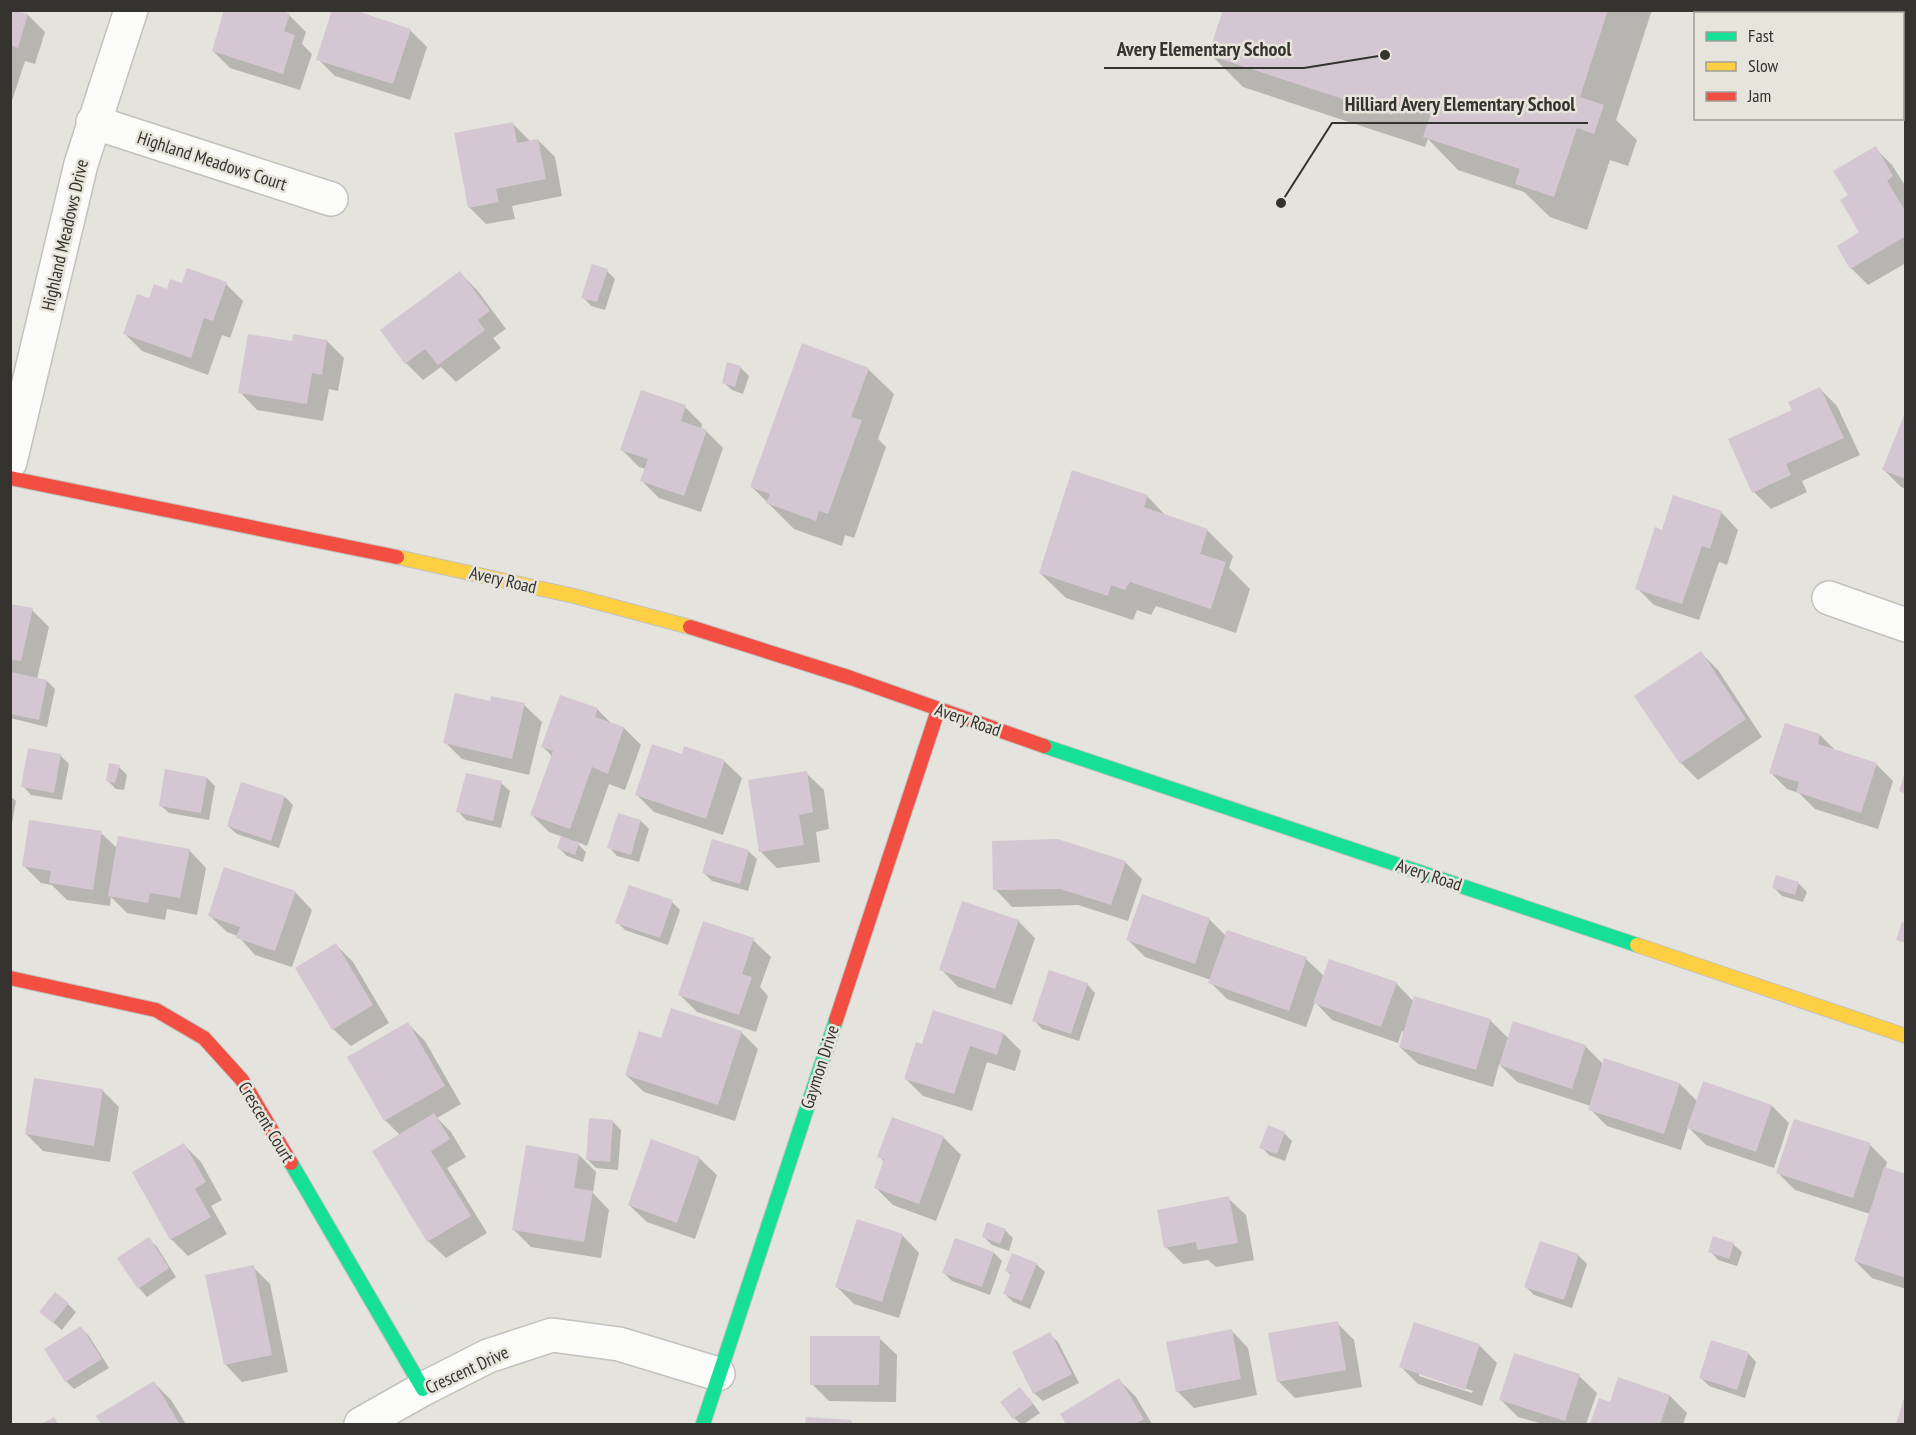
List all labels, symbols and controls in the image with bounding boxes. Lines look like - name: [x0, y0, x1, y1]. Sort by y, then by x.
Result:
- legend: [1694, 12, 1904, 120]
- text: Fast: [1748, 24, 1774, 47]
- callout: Avery Elementary School: [1104, 30, 1304, 68]
- text: Avery Elementary School: [1116, 36, 1291, 62]
- text: Slow: [1748, 54, 1779, 77]
- text: Jam: [1747, 84, 1771, 107]
- callout: Hilliard Avery Elementary School: [1332, 85, 1588, 123]
- text: Hilliard Avery Elementary School: [1345, 91, 1575, 117]
- street label: Highland Meadows Court: [135, 126, 290, 196]
- street label: Highland Meadows Drive: [36, 157, 93, 313]
- street label: Avery Road: [467, 561, 539, 598]
- street label: Avery Road: [932, 698, 1004, 741]
- street label: Avery Road: [1393, 853, 1465, 896]
- street label: Gaymon Drive: [795, 1022, 844, 1112]
- street label: Crescent Court: [233, 1077, 300, 1166]
- street label: Crescent Drive: [421, 1340, 512, 1399]

